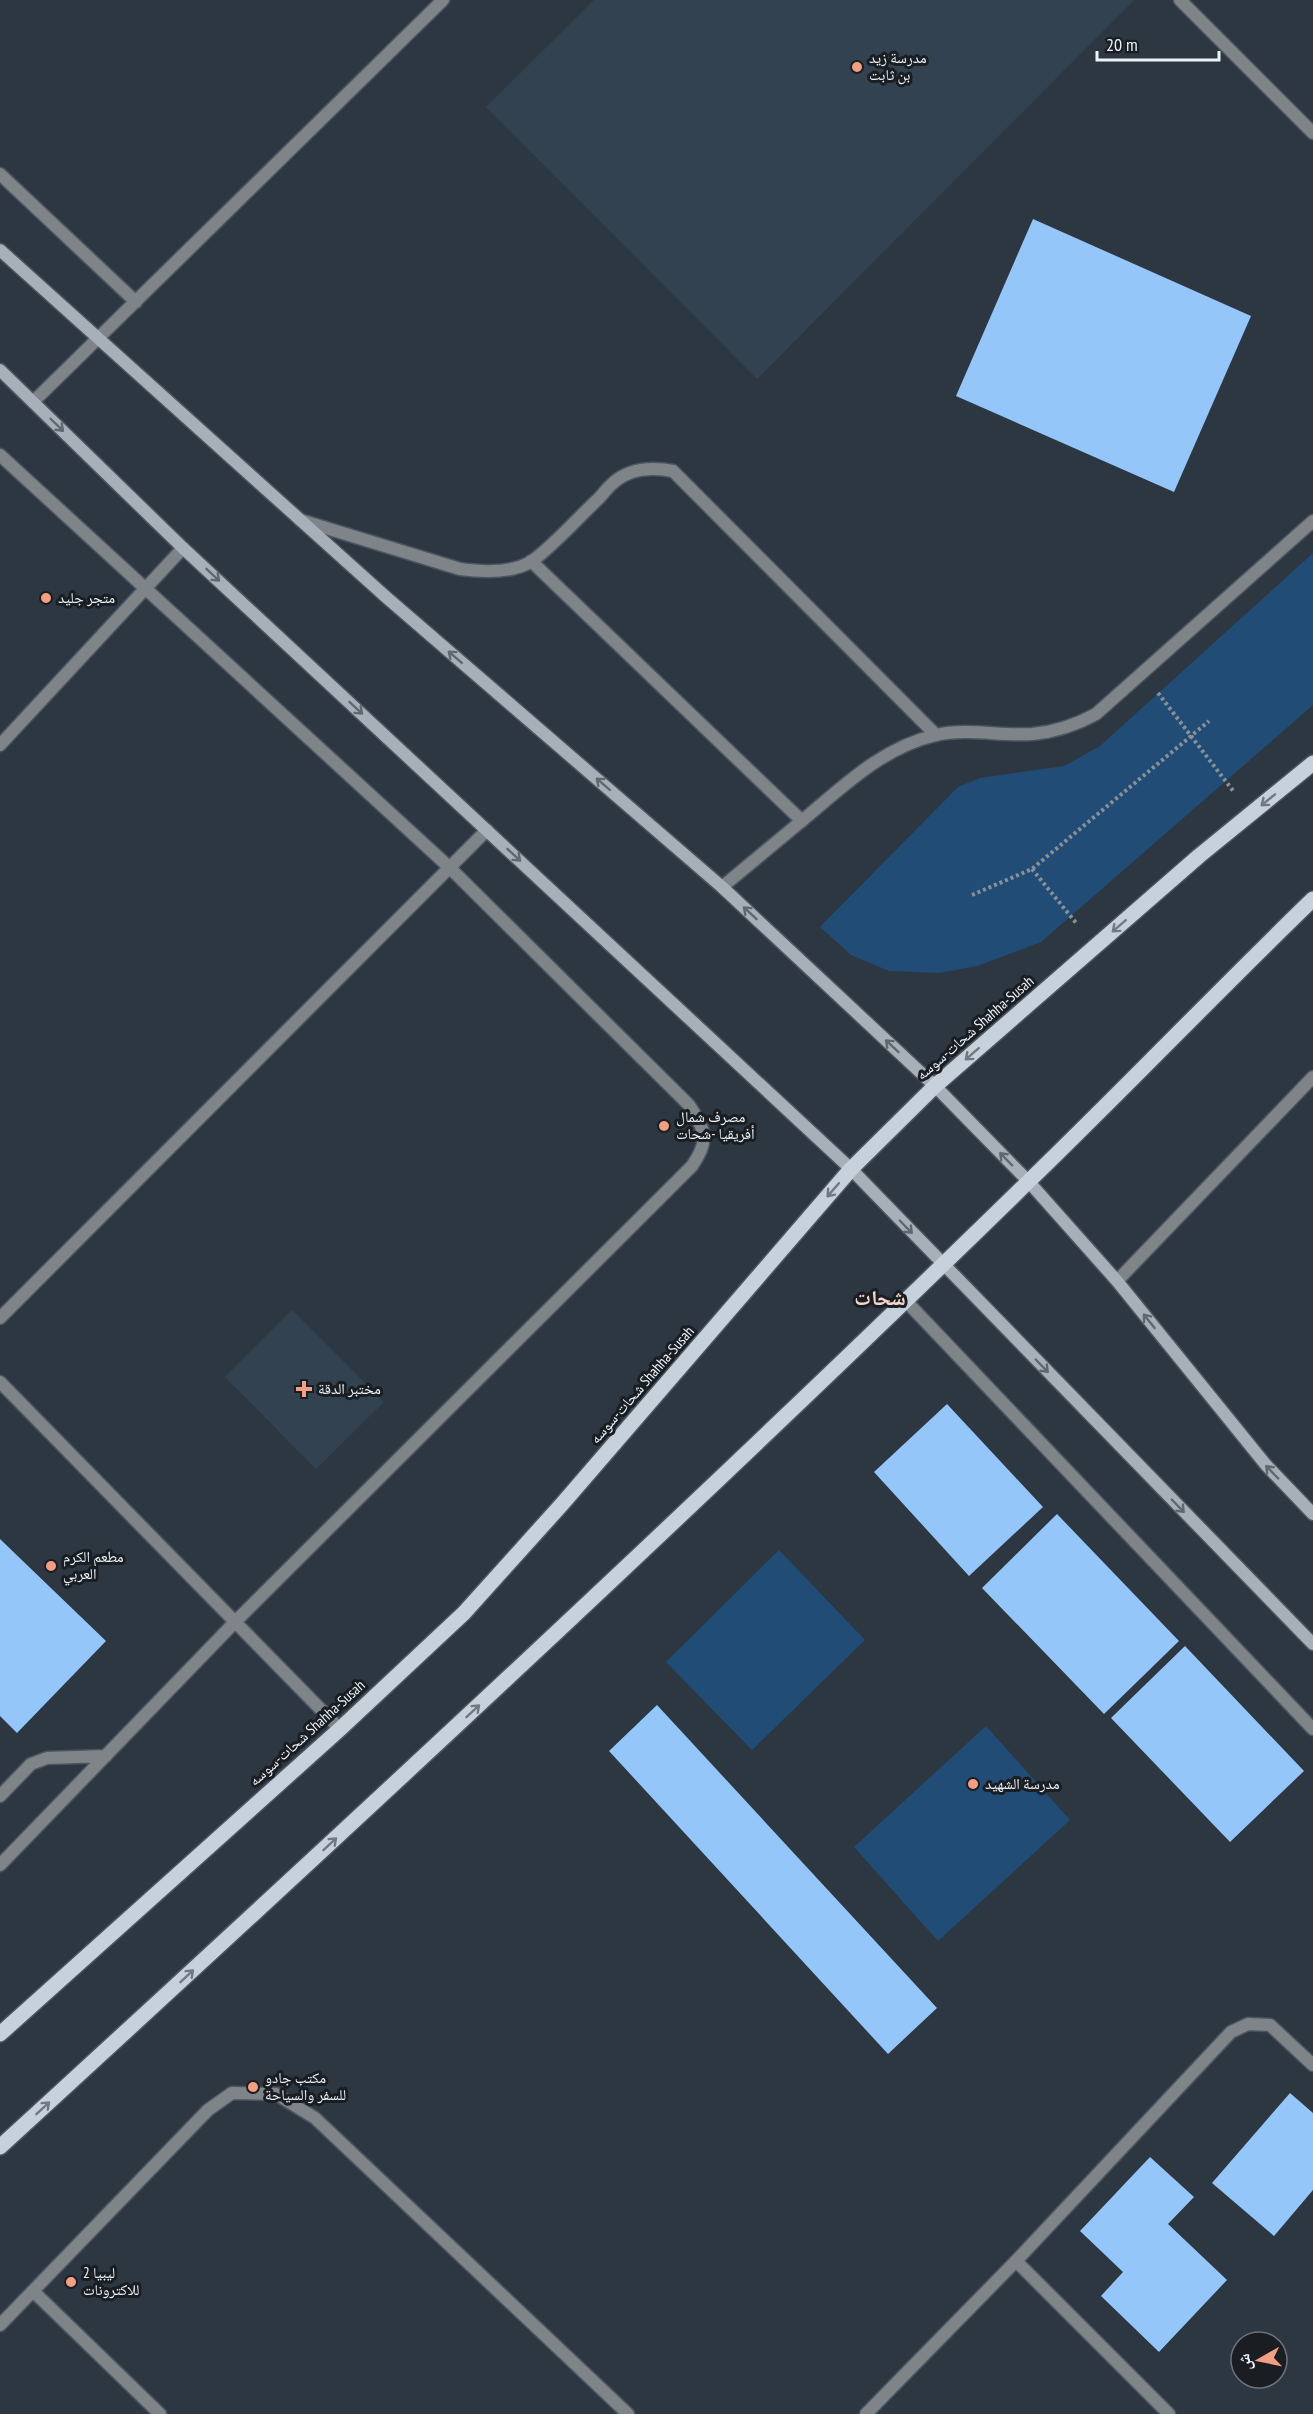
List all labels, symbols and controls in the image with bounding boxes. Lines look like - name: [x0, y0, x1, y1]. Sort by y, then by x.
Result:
- scale bar: [1097, 24, 1218, 62]
- text: 20 m: [1106, 33, 1138, 56]
- place label: مدرسة زيد بن ثابت: [869, 48, 927, 85]
- marker: مدرسة زيد بن ثابت: [850, 60, 864, 74]
- one-way arrow: [50, 418, 65, 433]
- one-way arrow: [205, 568, 220, 582]
- place label: متجر جليد: [58, 588, 115, 607]
- marker: متجر جليد: [39, 591, 53, 605]
- one-way arrow: [448, 650, 463, 664]
- one-way arrow: [348, 701, 363, 715]
- one-way arrow: [596, 777, 611, 791]
- one-way arrow: [1261, 793, 1276, 807]
- one-way arrow: [506, 848, 521, 862]
- one-way arrow: [742, 905, 757, 920]
- one-way arrow: [1112, 919, 1127, 933]
- street label: شحات-سوسه Shahha-Susah: [912, 971, 1037, 1084]
- one-way arrow: [885, 1039, 900, 1053]
- one-way arrow: [964, 1047, 979, 1061]
- place label: مصرف شمال أفريقيا -شحات: [676, 1107, 755, 1143]
- marker: مصرف شمال أفريقيا -شحات: [657, 1119, 671, 1133]
- one-way arrow: [999, 1151, 1014, 1166]
- one-way arrow: [826, 1182, 840, 1197]
- one-way arrow: [899, 1219, 913, 1234]
- district label: شحات: [854, 1284, 906, 1311]
- one-way arrow: [1143, 1313, 1156, 1329]
- street label: شحات-سوسه Shahha-Susah: [585, 1322, 698, 1447]
- one-way arrow: [1035, 1359, 1049, 1374]
- place label: مختبر الدقة: [318, 1379, 381, 1398]
- marker: مختبر الدقة: [295, 1380, 313, 1398]
- one-way arrow: [1265, 1464, 1280, 1479]
- one-way arrow: [1171, 1498, 1186, 1513]
- place label: مطعم الكرم العربي: [63, 1547, 124, 1586]
- marker: مطعم الكرم العربي: [44, 1559, 58, 1573]
- street label: شحات-سوسه Shahha-Susah: [245, 1676, 369, 1790]
- one-way arrow: [466, 1704, 481, 1718]
- place label: مدرسة الشهيد: [985, 1774, 1060, 1793]
- marker: مدرسة الشهيد: [966, 1777, 980, 1791]
- one-way arrow: [323, 1837, 338, 1851]
- one-way arrow: [179, 1969, 194, 1983]
- place label: مكتب جادو للسفر والسياحة: [265, 2068, 346, 2104]
- marker: مكتب جادو للسفر والسياحة: [246, 2080, 260, 2094]
- one-way arrow: [35, 2101, 50, 2115]
- place label: ليبيا 2 للاكترونات: [83, 2263, 140, 2299]
- marker: ليبيا 2 للاكترونات: [64, 2275, 78, 2289]
- north arrow: [1229, 2330, 1289, 2390]
- text: ش: [1233, 2352, 1255, 2372]

